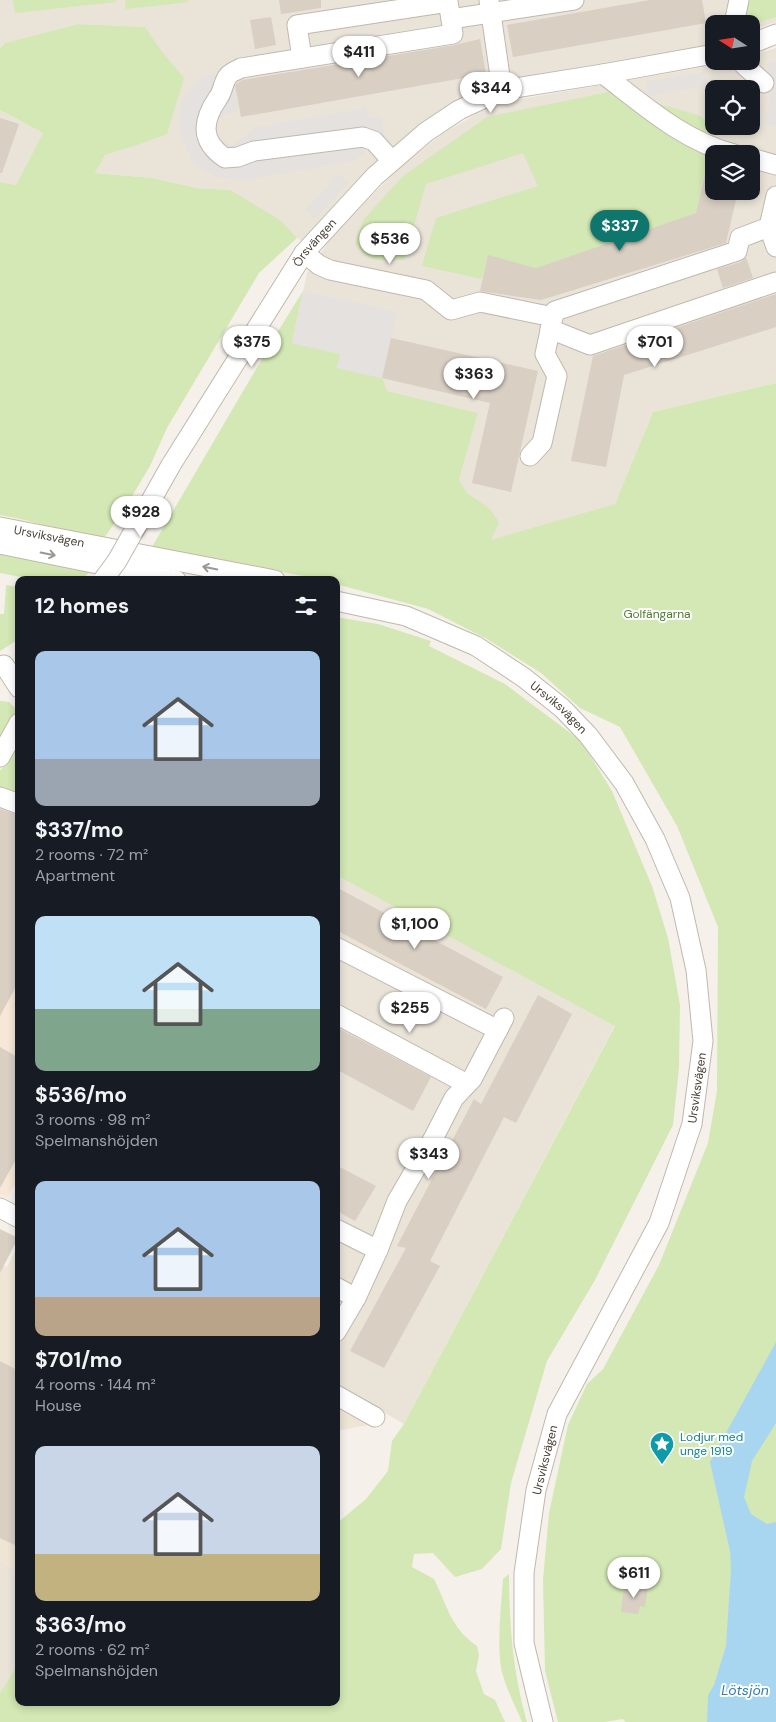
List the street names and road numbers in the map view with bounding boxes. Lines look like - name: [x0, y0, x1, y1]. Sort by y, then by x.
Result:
- street label: Örsvängen: [289, 215, 340, 270]
- street label: Ursviksvägen: [13, 522, 86, 551]
- street label: Ursviksvägen: [527, 678, 591, 737]
- street label: Ursviksvägen: [684, 1051, 710, 1124]
- street label: Ursviksvägen: [529, 1423, 561, 1497]

